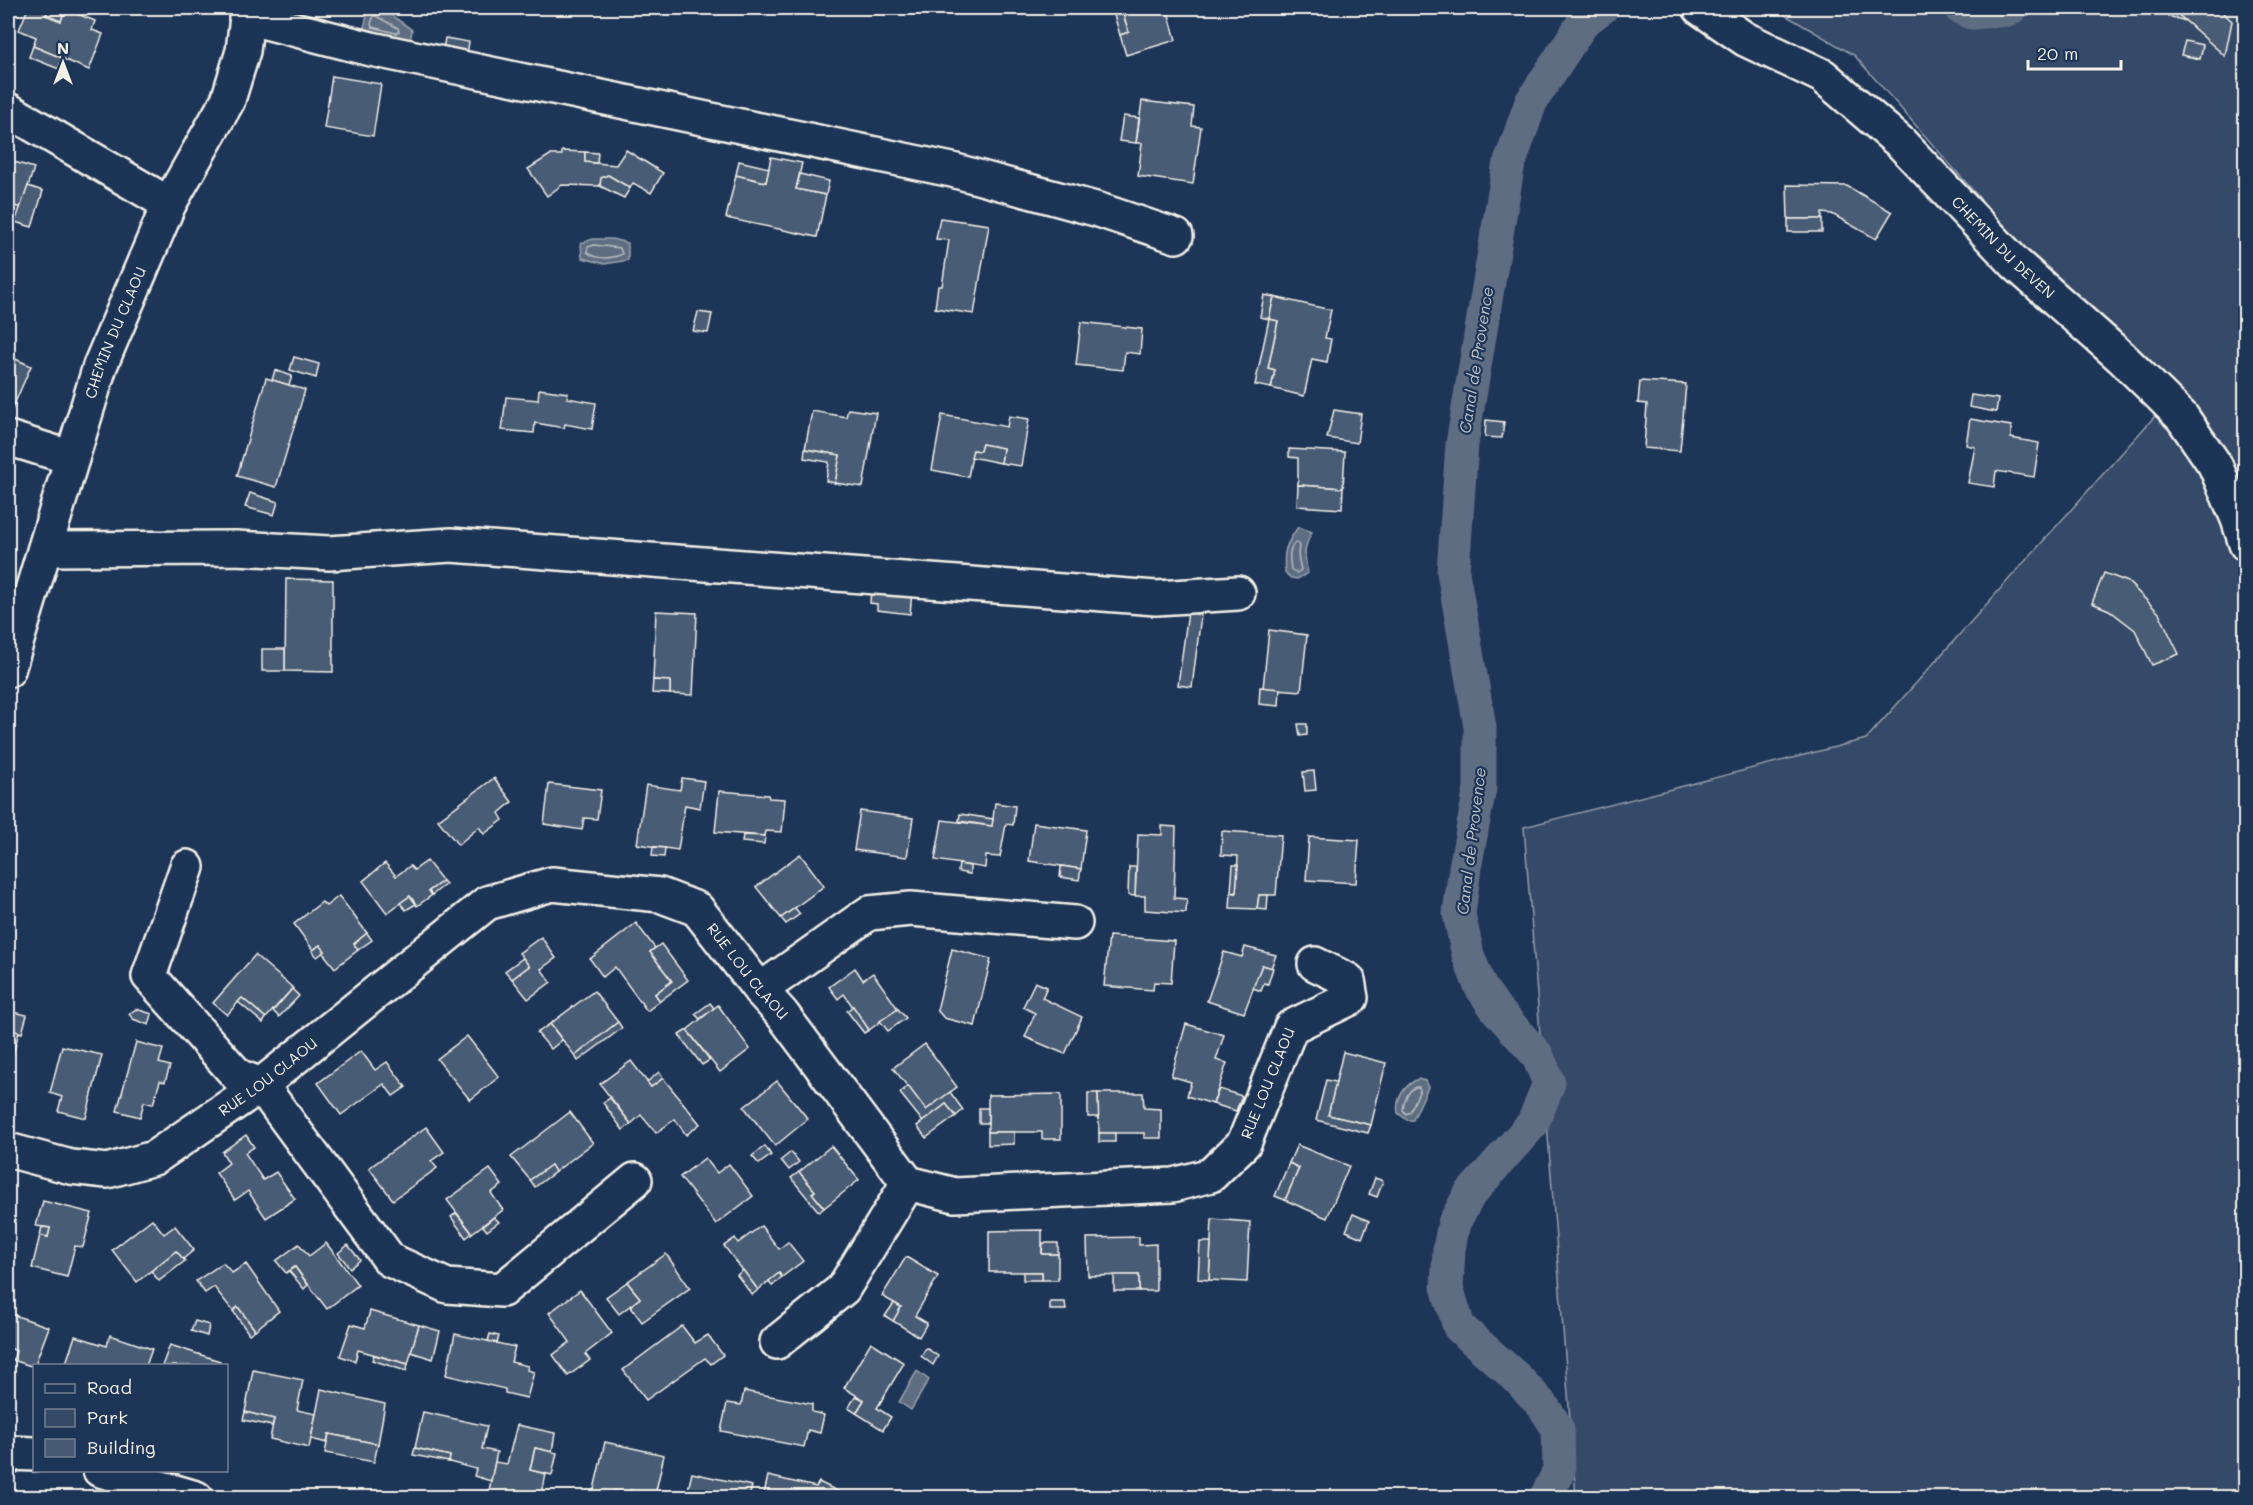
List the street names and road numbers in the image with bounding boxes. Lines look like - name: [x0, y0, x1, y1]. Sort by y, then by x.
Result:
- street label: CHEMIN DU DEVEN: [1948, 191, 2059, 303]
- street label: CHEMIN DU CLAOU: [80, 264, 150, 401]
- street label: RUE LOU CLAOU: [703, 919, 793, 1023]
- street label: RUE LOU CLAOU: [1236, 1024, 1299, 1142]
- street label: RUE LOU CLAOU: [214, 1033, 321, 1120]

